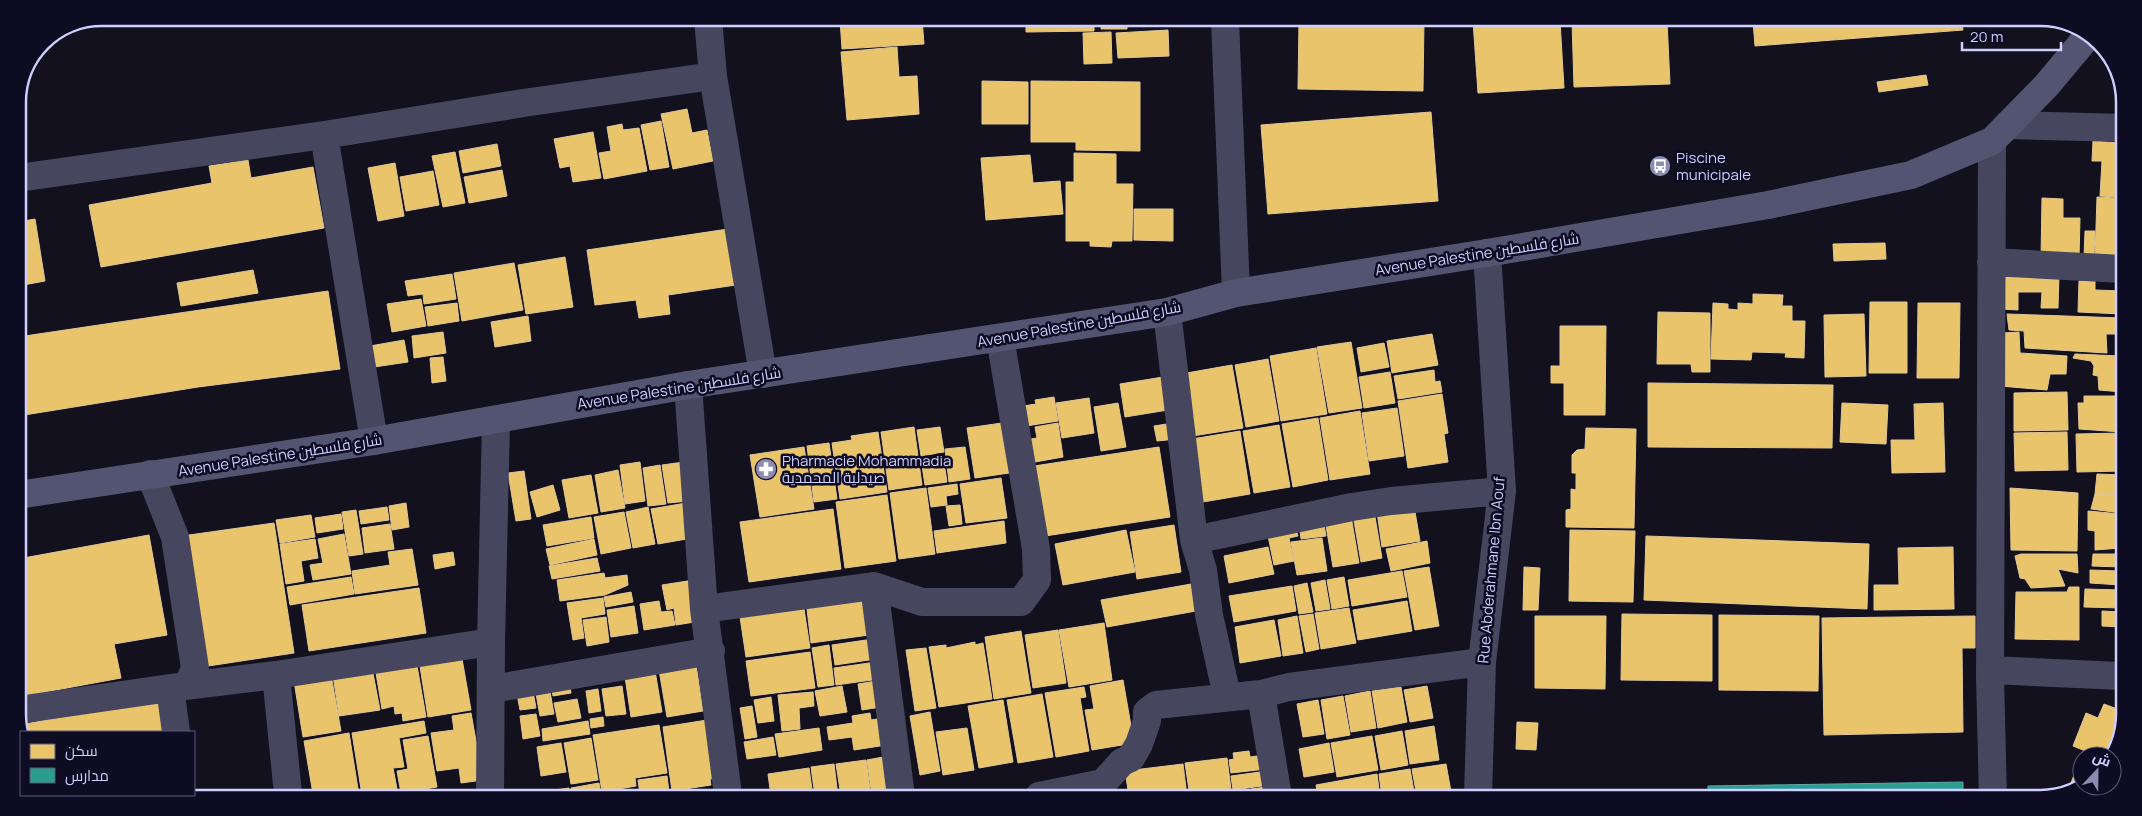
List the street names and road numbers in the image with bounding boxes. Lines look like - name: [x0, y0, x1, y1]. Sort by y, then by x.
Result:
- street label: Avenue Palestine شارع فلسطين: [1373, 227, 1581, 282]
- street label: Avenue Palestine شارع فلسطين: [976, 296, 1183, 353]
- street label: Avenue Palestine شارع فلسطين: [575, 361, 783, 416]
- street label: Avenue Palestine شارع فلسطين: [176, 428, 384, 483]
- street label: Rue Abderahmane Ibn Aouf: [1472, 475, 1510, 664]

